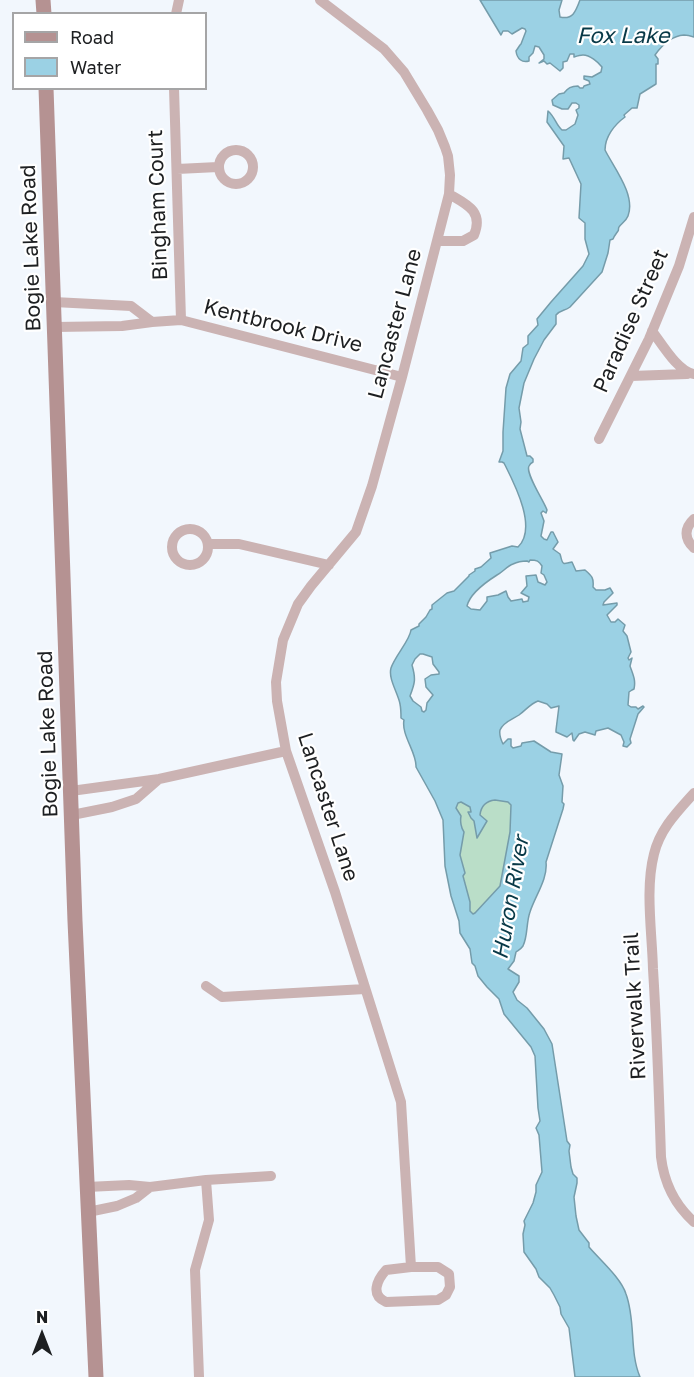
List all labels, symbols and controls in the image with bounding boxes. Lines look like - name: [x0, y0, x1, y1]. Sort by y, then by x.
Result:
- legend: [12, 12, 207, 90]
- water label: Fox Lake: [576, 23, 670, 49]
- text: Road: [70, 26, 114, 48]
- text: Water: [70, 56, 121, 78]
- street label: Bingham Court: [143, 129, 173, 281]
- street label: Bogie Lake Road: [15, 164, 47, 332]
- street label: Paradise Street: [588, 245, 674, 397]
- street label: Lancaster Lane: [363, 246, 427, 402]
- street label: Kentbrook Drive: [201, 294, 365, 358]
- street label: Bogie Lake Road: [32, 650, 64, 818]
- street label: Lancaster Lane: [292, 730, 364, 884]
- water label: Huron River: [487, 834, 535, 962]
- street label: Riverwalk Trail: [619, 932, 651, 1080]
- north arrow: [12, 1305, 72, 1365]
- text: N: [36, 1307, 48, 1327]

